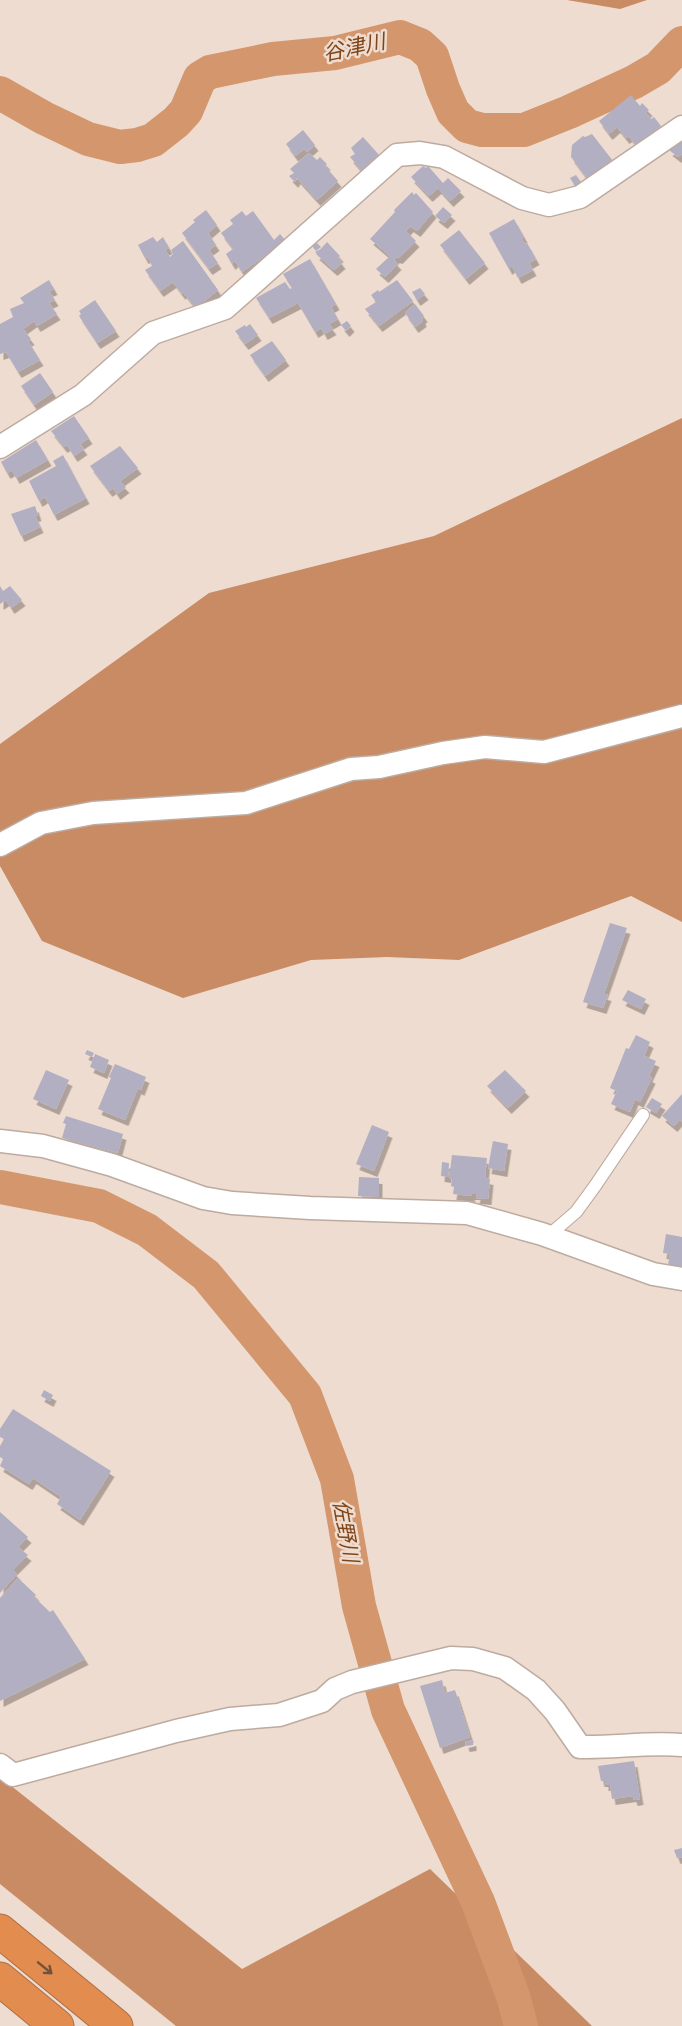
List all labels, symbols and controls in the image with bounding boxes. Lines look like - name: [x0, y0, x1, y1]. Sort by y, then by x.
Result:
- water label: 谷津川: [321, 28, 389, 66]
- water label: 佐野川: [328, 1498, 364, 1566]
- one-way arrow: [37, 1961, 53, 1974]

